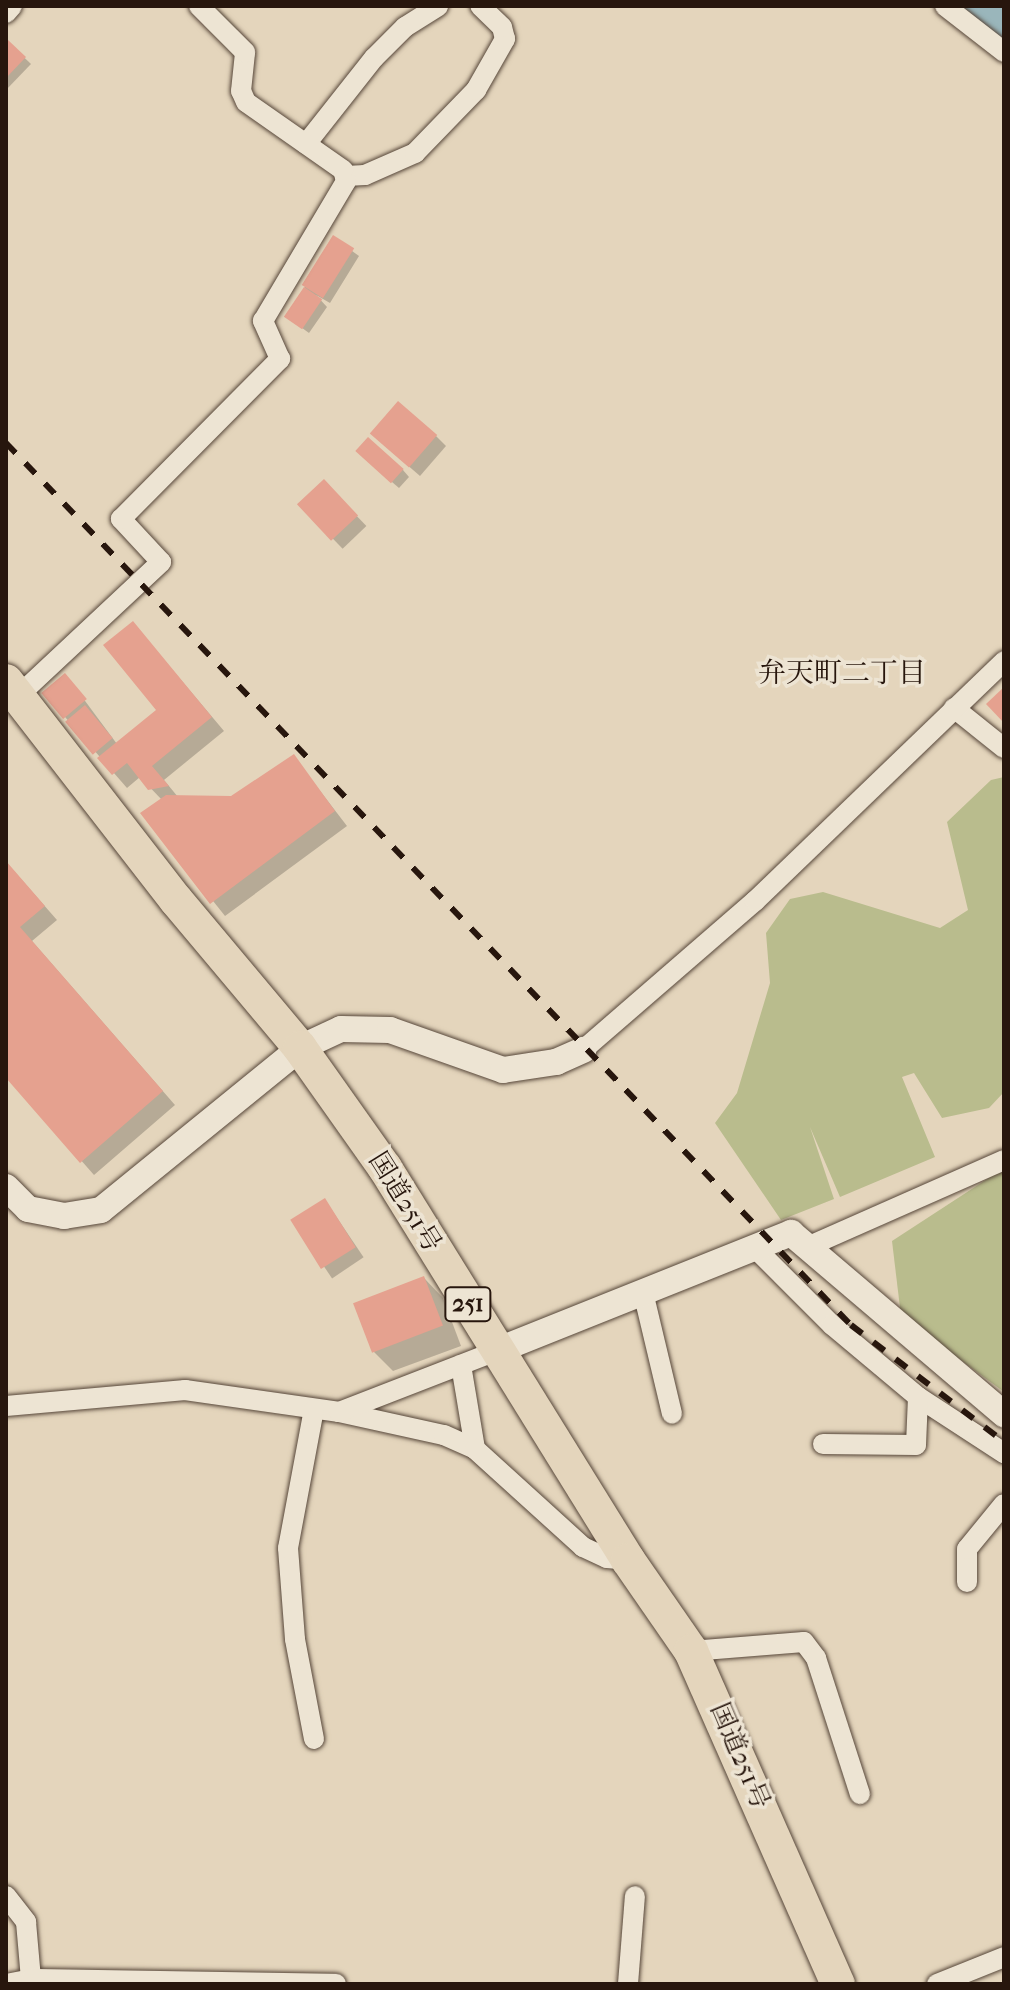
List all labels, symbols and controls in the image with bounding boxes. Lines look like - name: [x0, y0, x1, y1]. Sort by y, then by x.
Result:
- district label: 弁天町二丁目: [758, 656, 926, 690]
- street label: 国道251号: [362, 1146, 448, 1258]
- road number: 251: [444, 1284, 492, 1324]
- street label: 国道251号: [704, 1698, 776, 1814]

